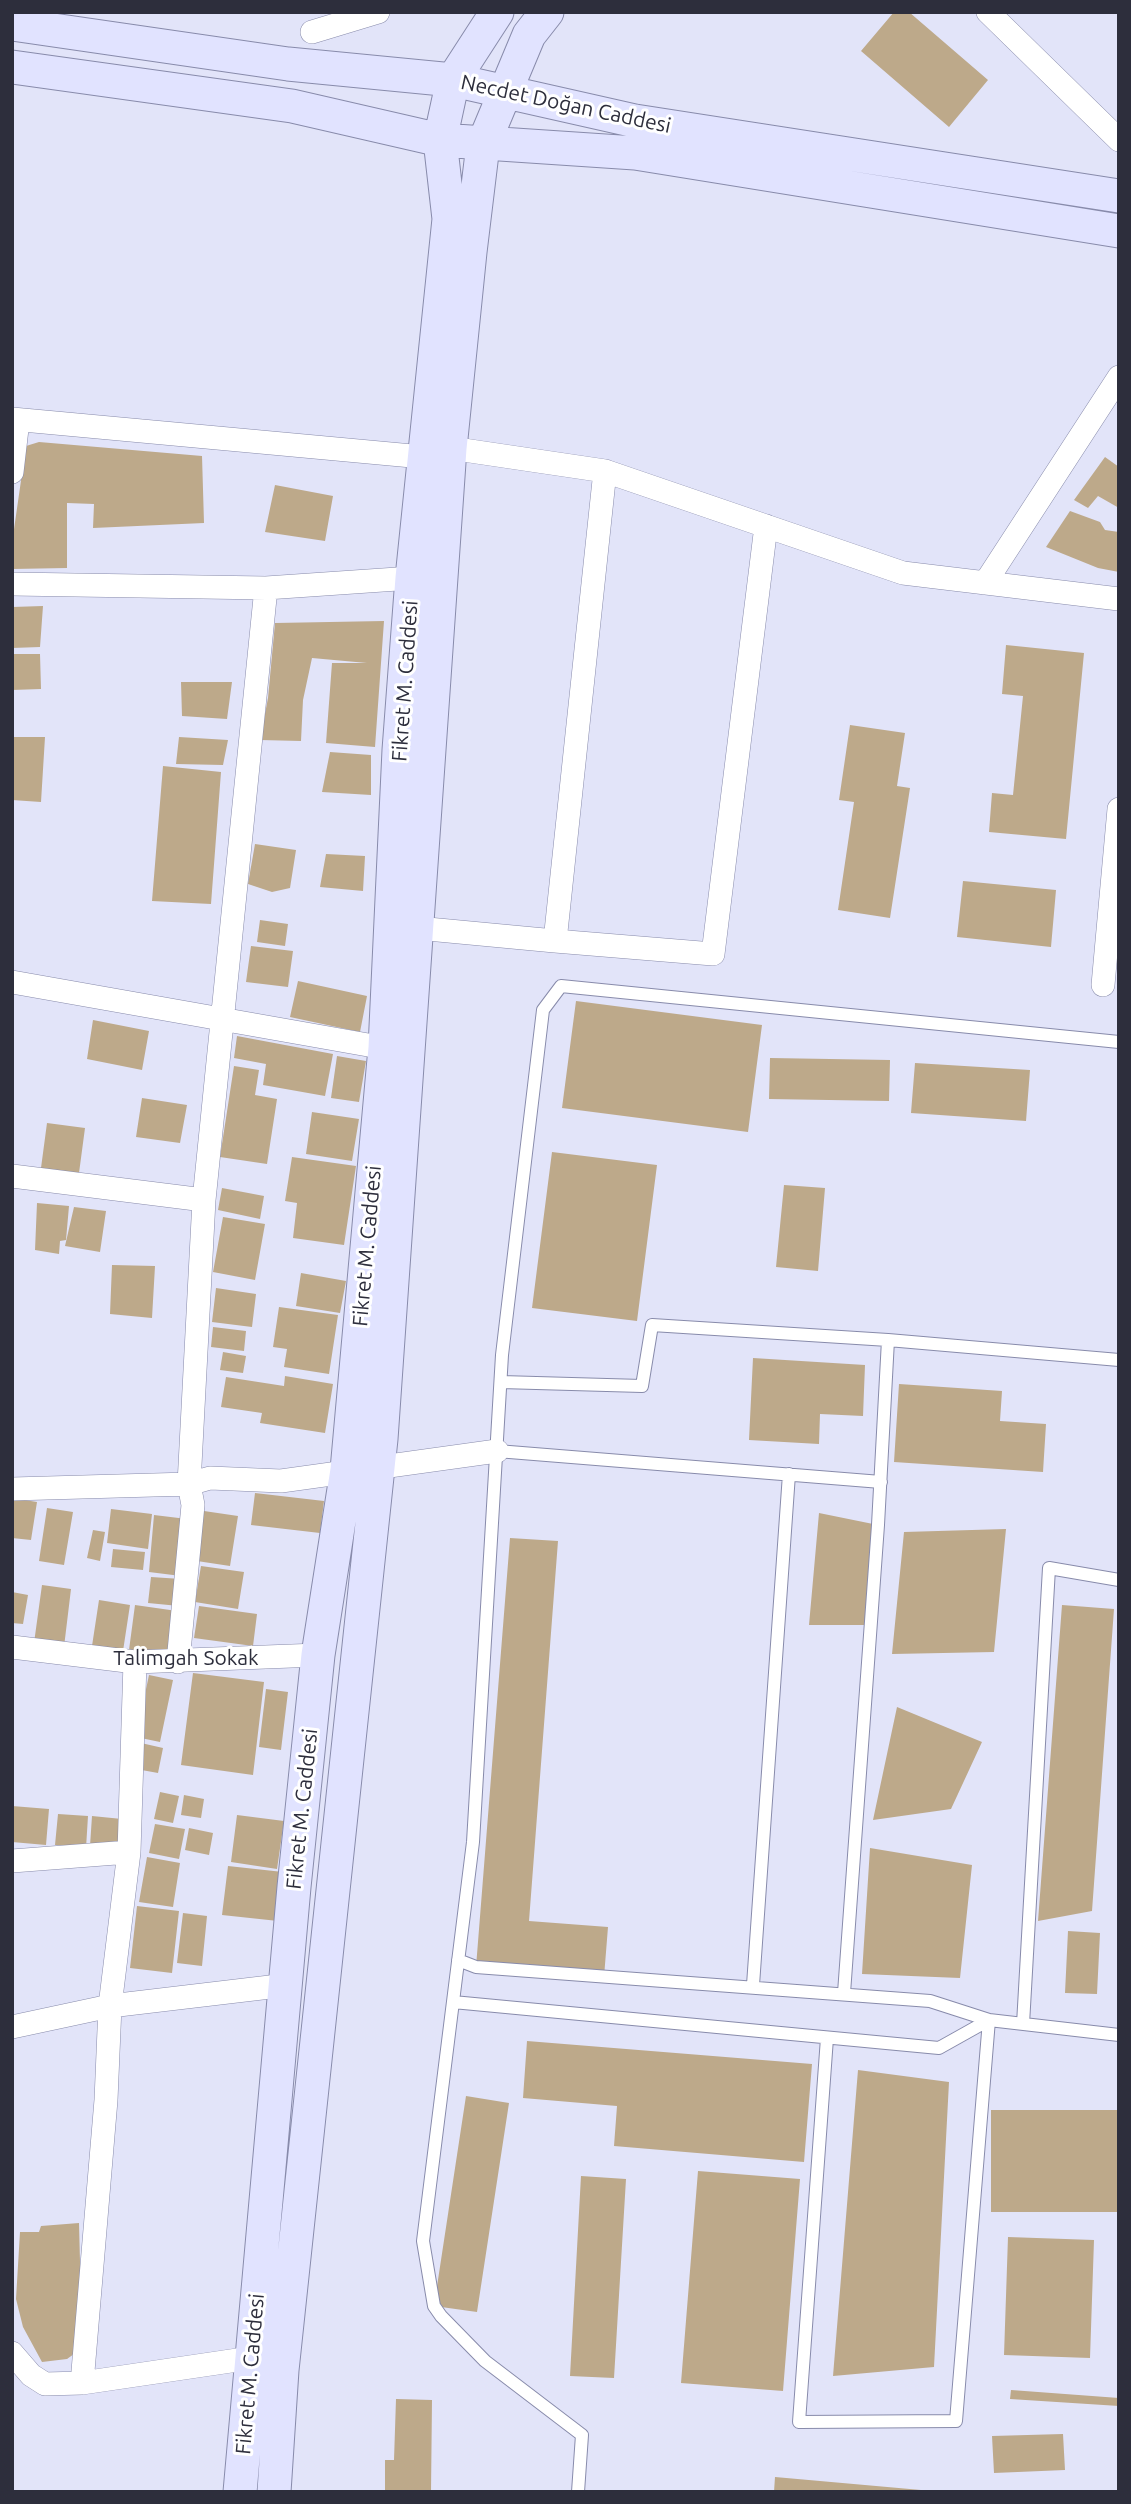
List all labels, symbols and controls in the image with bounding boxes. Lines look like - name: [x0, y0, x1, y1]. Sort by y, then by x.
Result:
- street label: Necdet Doğan Caddesi: [459, 69, 673, 139]
- street label: Fikret M. Caddesi: [387, 599, 423, 763]
- street label: Fikret M. Caddesi: [347, 1164, 387, 1328]
- street label: Talimgah Sokak: [113, 1645, 259, 1671]
- street label: Fikret M. Caddesi: [281, 1727, 323, 1891]
- street label: Fikret M. Caddesi: [230, 2292, 270, 2456]

